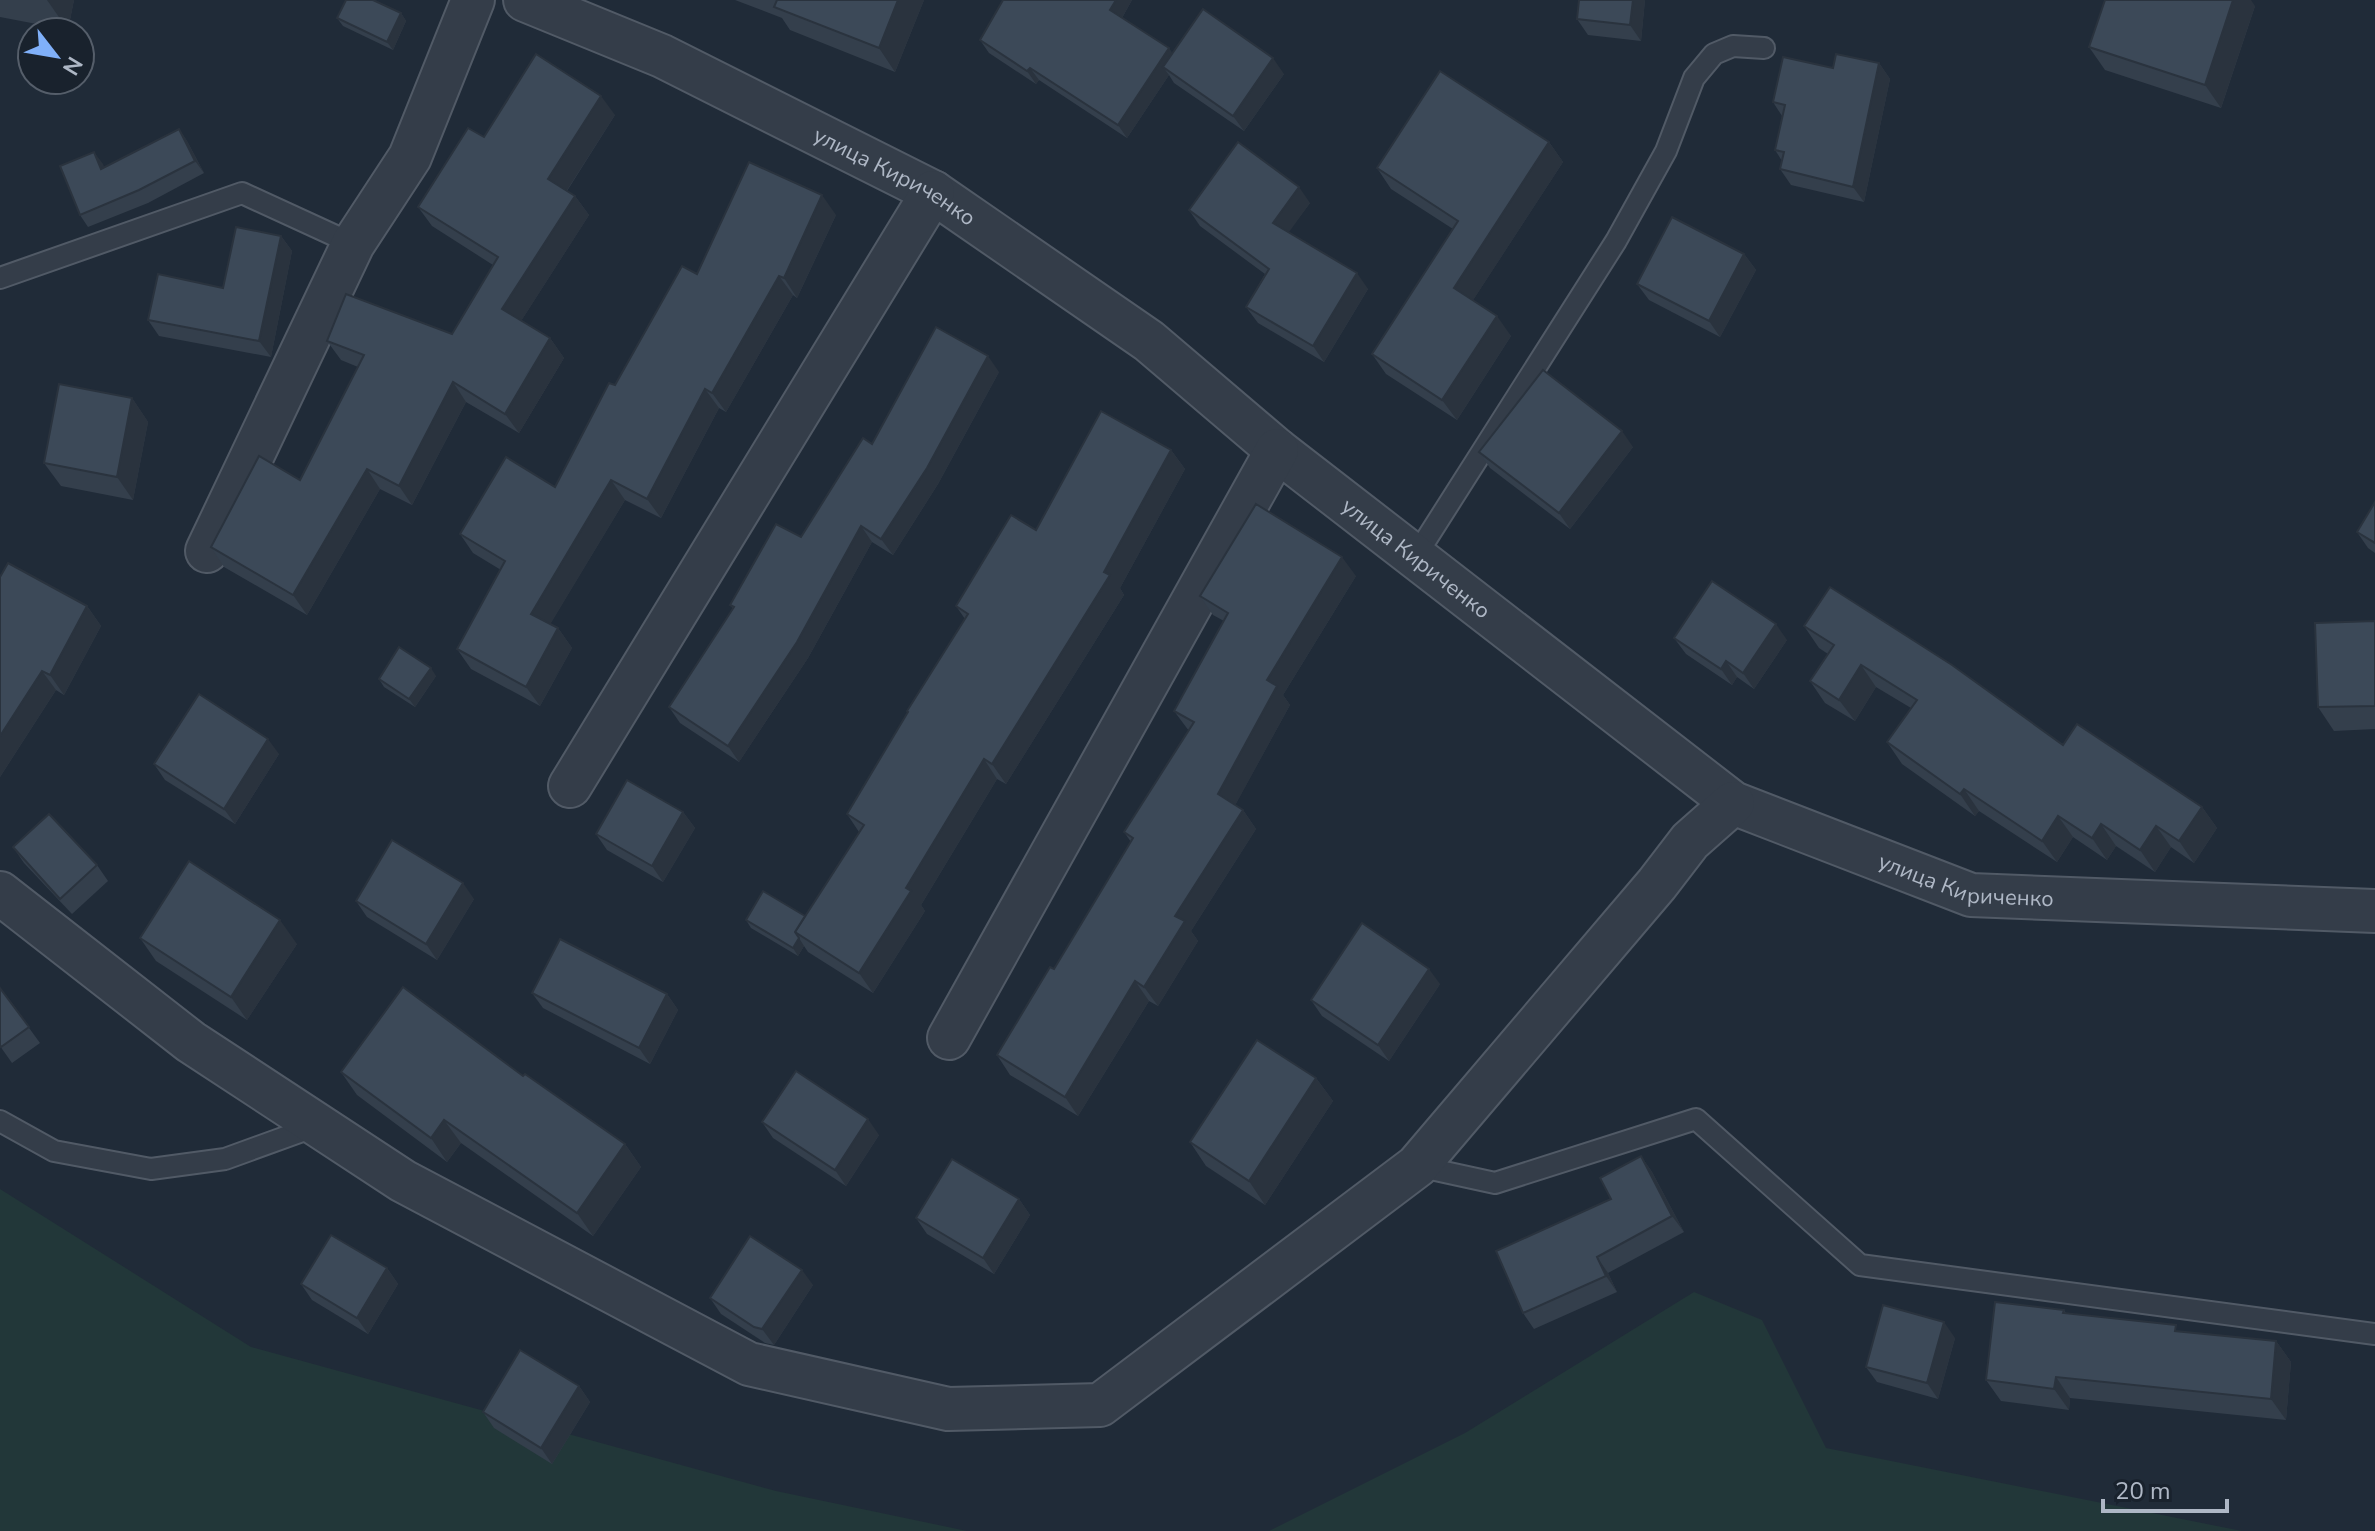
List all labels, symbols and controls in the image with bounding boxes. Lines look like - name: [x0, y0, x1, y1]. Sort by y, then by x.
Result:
- north arrow: [16, 16, 96, 96]
- text: N: [55, 51, 89, 81]
- street label: улица Кириченко: [808, 120, 982, 233]
- street label: улица Кириченко: [1335, 491, 1496, 626]
- street label: улица Кириченко: [1874, 847, 2054, 914]
- scale bar: [2103, 1463, 2227, 1513]
- text: 20 m: [2115, 1475, 2171, 1507]

